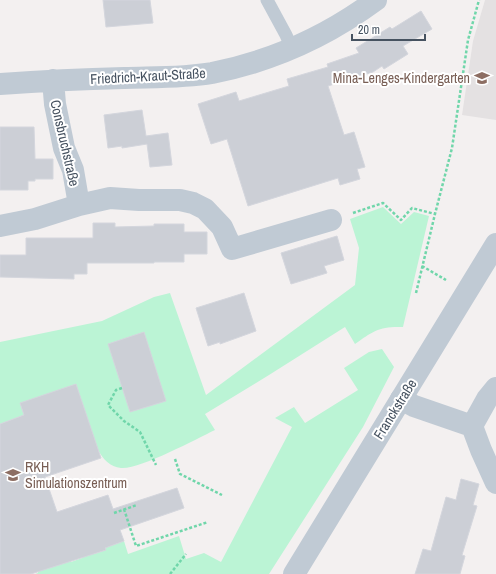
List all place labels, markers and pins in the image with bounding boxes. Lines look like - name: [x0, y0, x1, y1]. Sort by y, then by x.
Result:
- place label: Mina-Lenges-Kindergarten: [333, 69, 470, 87]
- school or university icon: Mina-Lenges-Kindergarten: [473, 69, 491, 87]
- place label: RKH Simulationszentrum: [25, 458, 127, 492]
- school or university icon: RKH Simulationszentrum: [4, 466, 22, 484]

